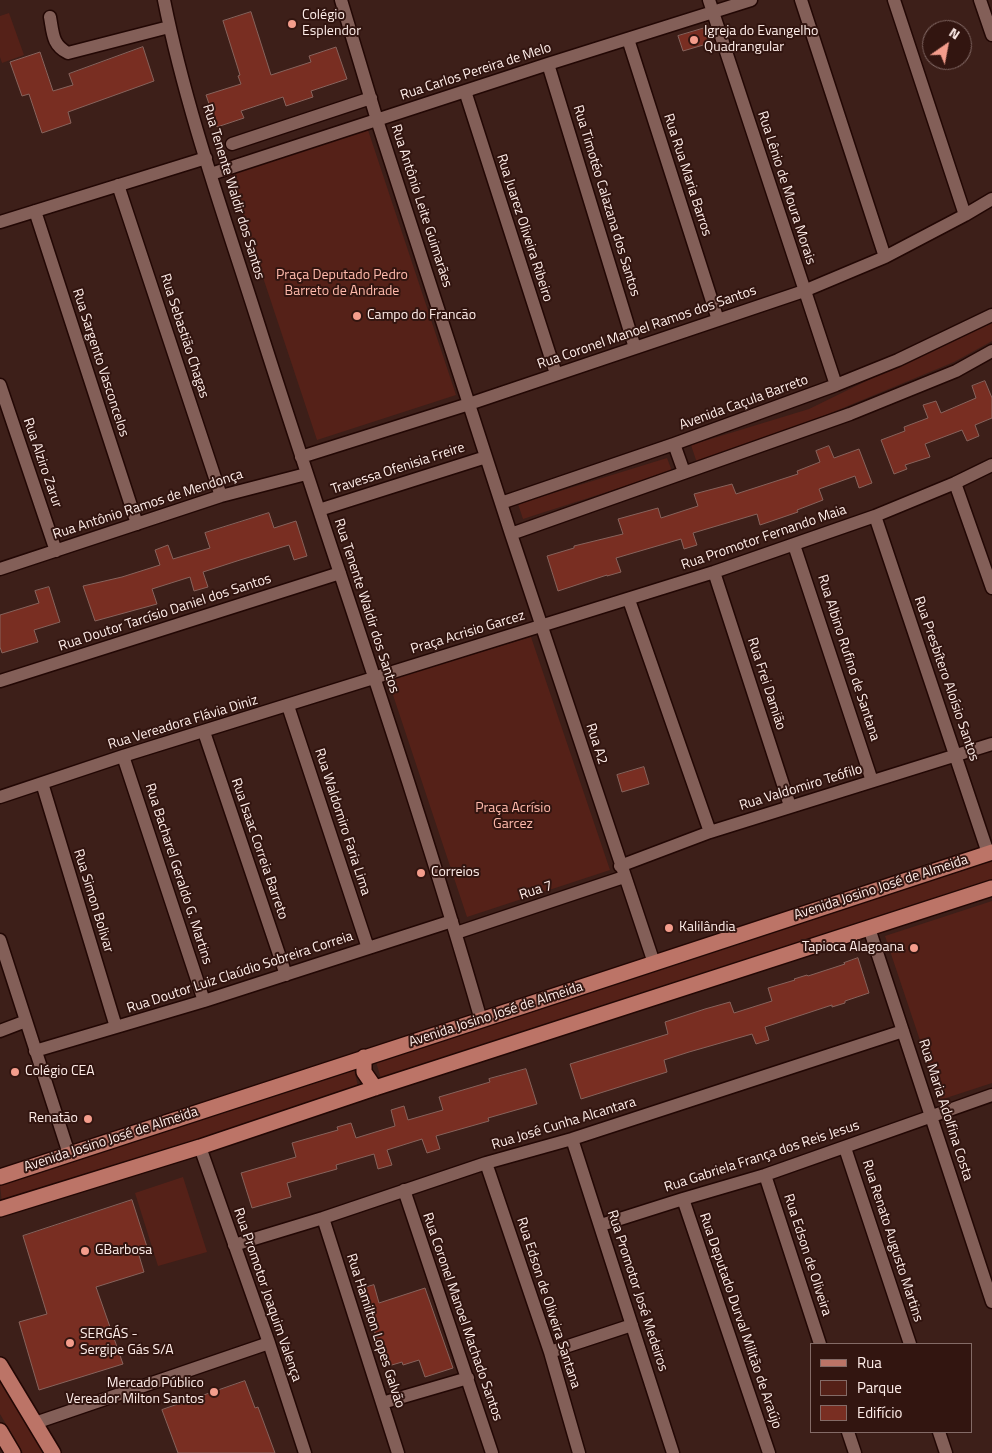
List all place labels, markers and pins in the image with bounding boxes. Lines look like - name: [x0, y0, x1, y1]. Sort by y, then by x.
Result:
- place label: Colégio Esplendor: [302, 8, 361, 40]
- marker: Colégio Esplendor: [286, 18, 298, 30]
- place label: Igreja do Evangelho Quadrangular: [704, 24, 818, 56]
- marker: Igreja do Evangelho Quadrangular: [688, 34, 700, 46]
- place label: Campo do Francão: [367, 308, 476, 324]
- marker: Campo do Francão: [351, 310, 363, 322]
- place label: Correios: [431, 865, 479, 881]
- marker: Correios: [415, 867, 427, 879]
- place label: Kalilândia: [679, 920, 736, 936]
- marker: Kalilândia: [663, 922, 675, 934]
- place label: Tapioca Alagoana: [802, 940, 904, 956]
- marker: Tapioca Alagoana: [908, 942, 920, 954]
- place label: Colégio CEA: [25, 1064, 95, 1080]
- marker: Colégio CEA: [9, 1066, 21, 1078]
- place label: Renatão: [29, 1111, 78, 1127]
- marker: Renatão: [82, 1113, 94, 1125]
- place label: GBarbosa: [95, 1243, 152, 1259]
- marker: GBarbosa: [79, 1245, 91, 1257]
- place label: SERGÁS - Sergipe Gás S/A: [80, 1327, 174, 1360]
- marker: SERGÁS - Sergipe Gás S/A: [64, 1337, 76, 1349]
- place label: Mercado Público Vereador Milton Santos: [66, 1376, 204, 1408]
- marker: Mercado Público Vereador Milton Santos: [208, 1386, 220, 1398]

